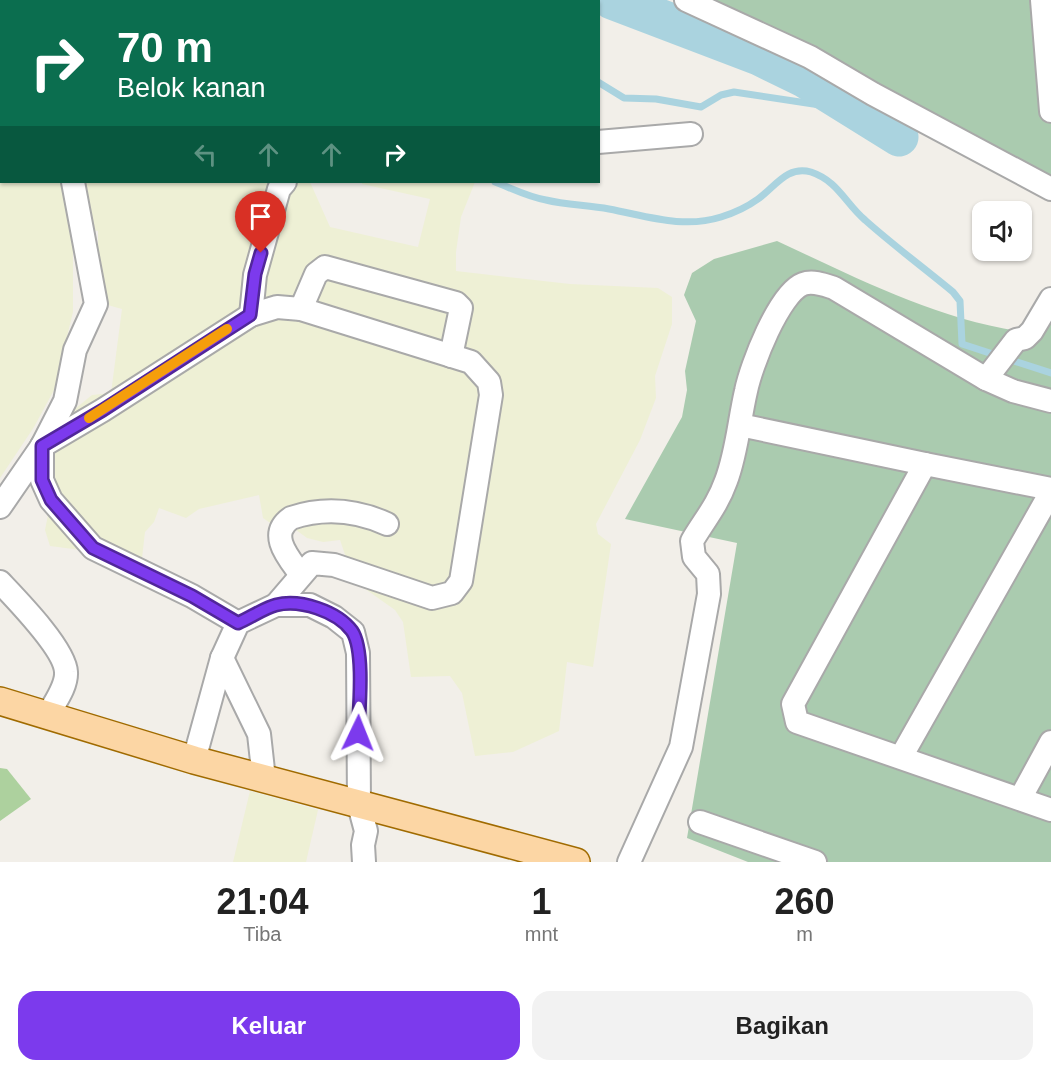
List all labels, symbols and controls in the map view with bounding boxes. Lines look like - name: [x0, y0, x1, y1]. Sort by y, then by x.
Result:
- icon: right: [18, 24, 96, 102]
- text: 70 m: [117, 24, 213, 71]
- text: Belok kanan: [117, 73, 266, 103]
- icon: left: [189, 138, 222, 171]
- icon: ahead: [252, 138, 285, 171]
- icon: ahead: [315, 138, 348, 171]
- icon: right: [378, 138, 411, 171]
- pin: [235, 191, 286, 253]
- icon: arrive: [244, 200, 277, 233]
- map controls: [972, 201, 1032, 261]
- button: sound: [972, 201, 1032, 261]
- position arrow: [326, 701, 390, 765]
- text: 21:04: [216, 881, 308, 922]
- text: 1: [531, 881, 552, 922]
- text: 260: [775, 881, 835, 922]
- text: Tiba: [243, 923, 282, 945]
- text: mnt: [525, 923, 558, 945]
- text: m: [796, 923, 813, 945]
- button: Keluar: [18, 991, 520, 1060]
- button: Bagikan: [532, 991, 1033, 1060]

